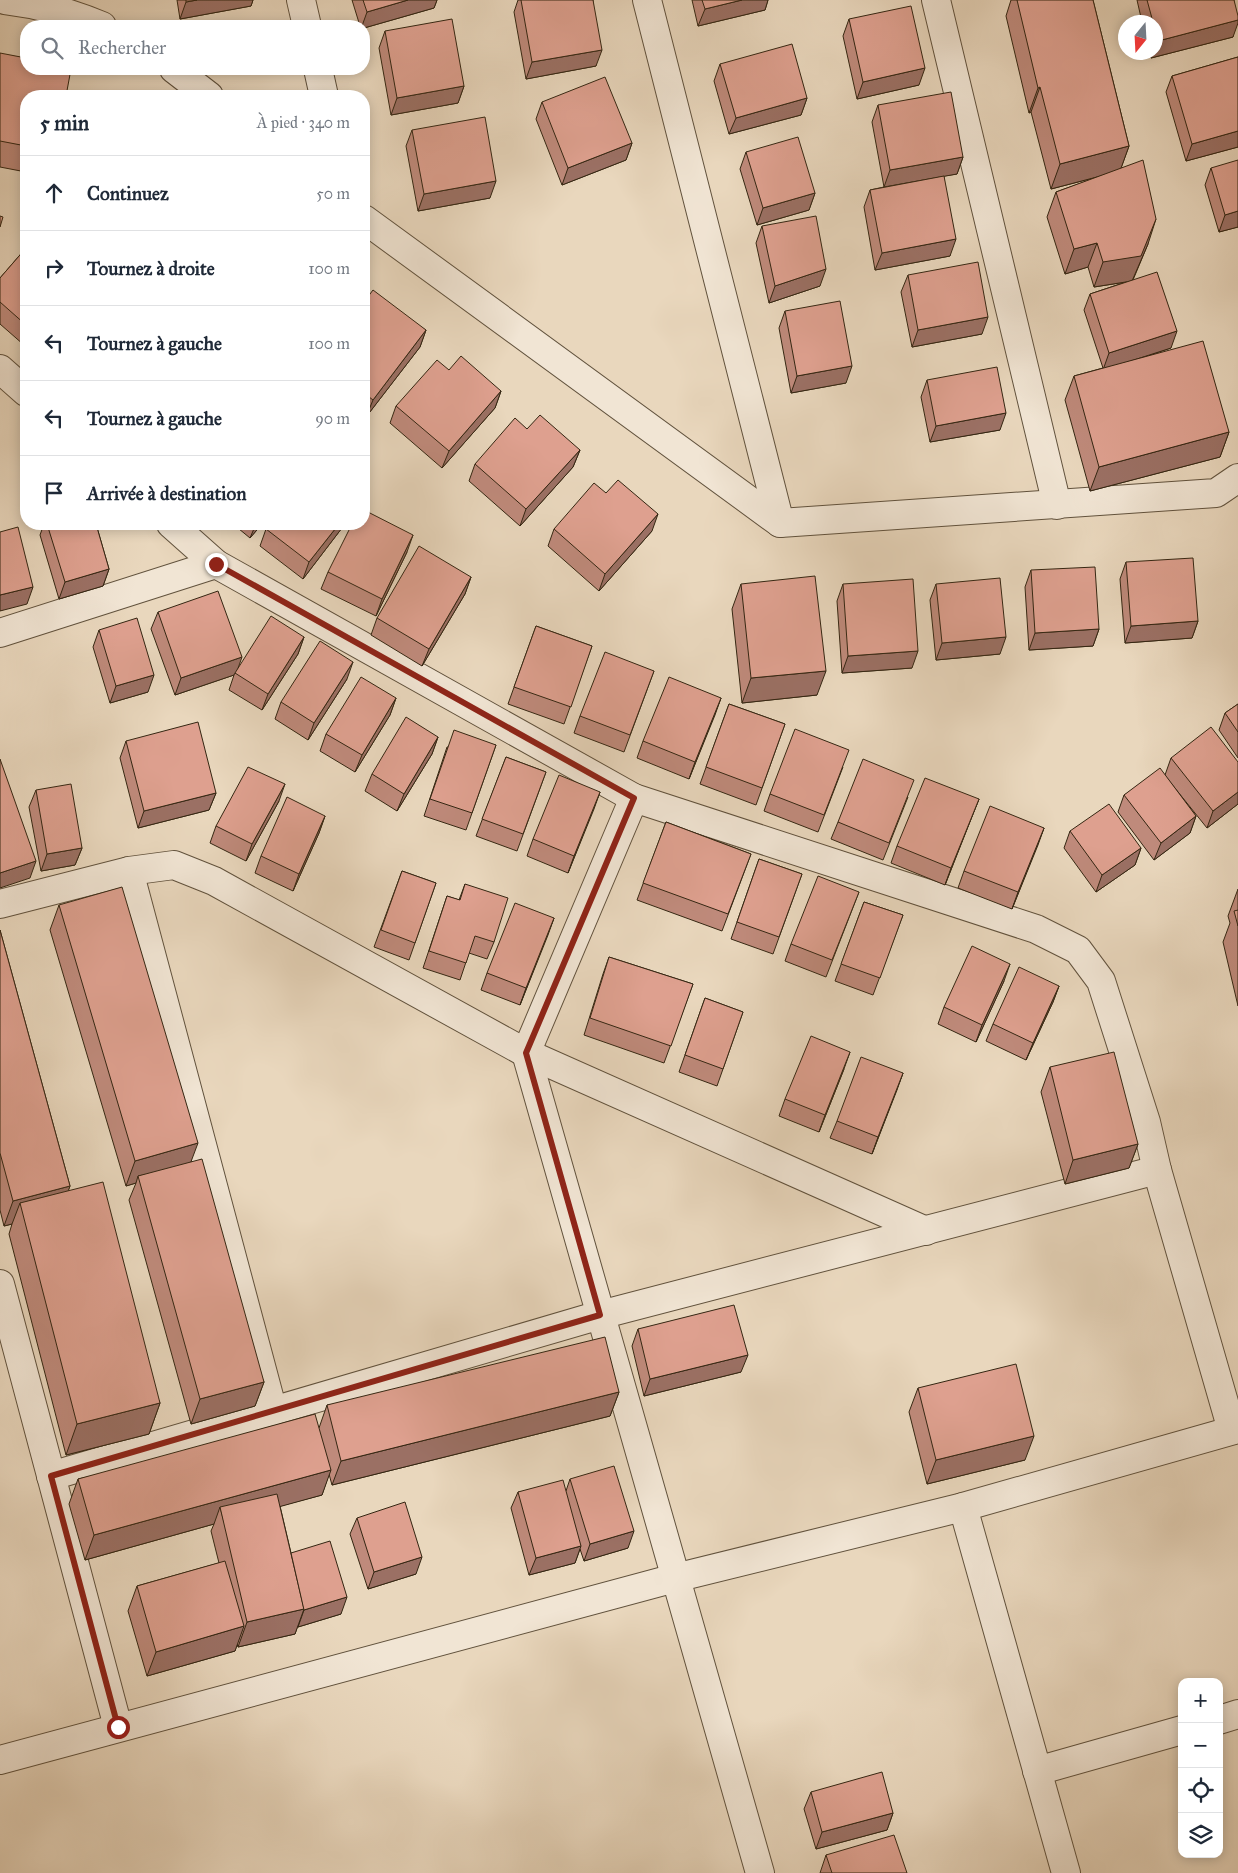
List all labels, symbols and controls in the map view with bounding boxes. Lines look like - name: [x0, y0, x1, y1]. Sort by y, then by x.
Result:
- north arrow: [1118, 15, 1163, 60]
- search box: [20, 20, 370, 75]
- icon: search: [38, 34, 66, 62]
- text: Rechercher: [78, 36, 166, 59]
- text: 5 min: [40, 110, 89, 136]
- text: À pied · 340 m: [257, 113, 350, 132]
- icon: ahead: [40, 179, 68, 207]
- text: Continuez: [87, 182, 169, 205]
- text: 50 m: [316, 184, 350, 203]
- icon: right: [40, 254, 68, 282]
- text: Tournez à droite: [87, 257, 215, 280]
- text: 100 m: [308, 259, 350, 278]
- icon: left: [40, 329, 68, 357]
- text: Tournez à gauche: [87, 332, 222, 355]
- text: 100 m: [308, 334, 350, 353]
- icon: left: [40, 404, 68, 432]
- text: Tournez à gauche: [87, 407, 222, 430]
- text: 90 m: [315, 409, 350, 428]
- icon: arrive: [40, 479, 68, 507]
- text: Arrivée à destination: [87, 482, 246, 505]
- route end: [205, 553, 228, 576]
- map controls: [1178, 1678, 1223, 1858]
- button: +: [1178, 1678, 1223, 1723]
- route start: [107, 1716, 130, 1739]
- button: −: [1178, 1723, 1223, 1768]
- button: locate: [1178, 1768, 1223, 1813]
- button: layers: [1178, 1813, 1223, 1858]

